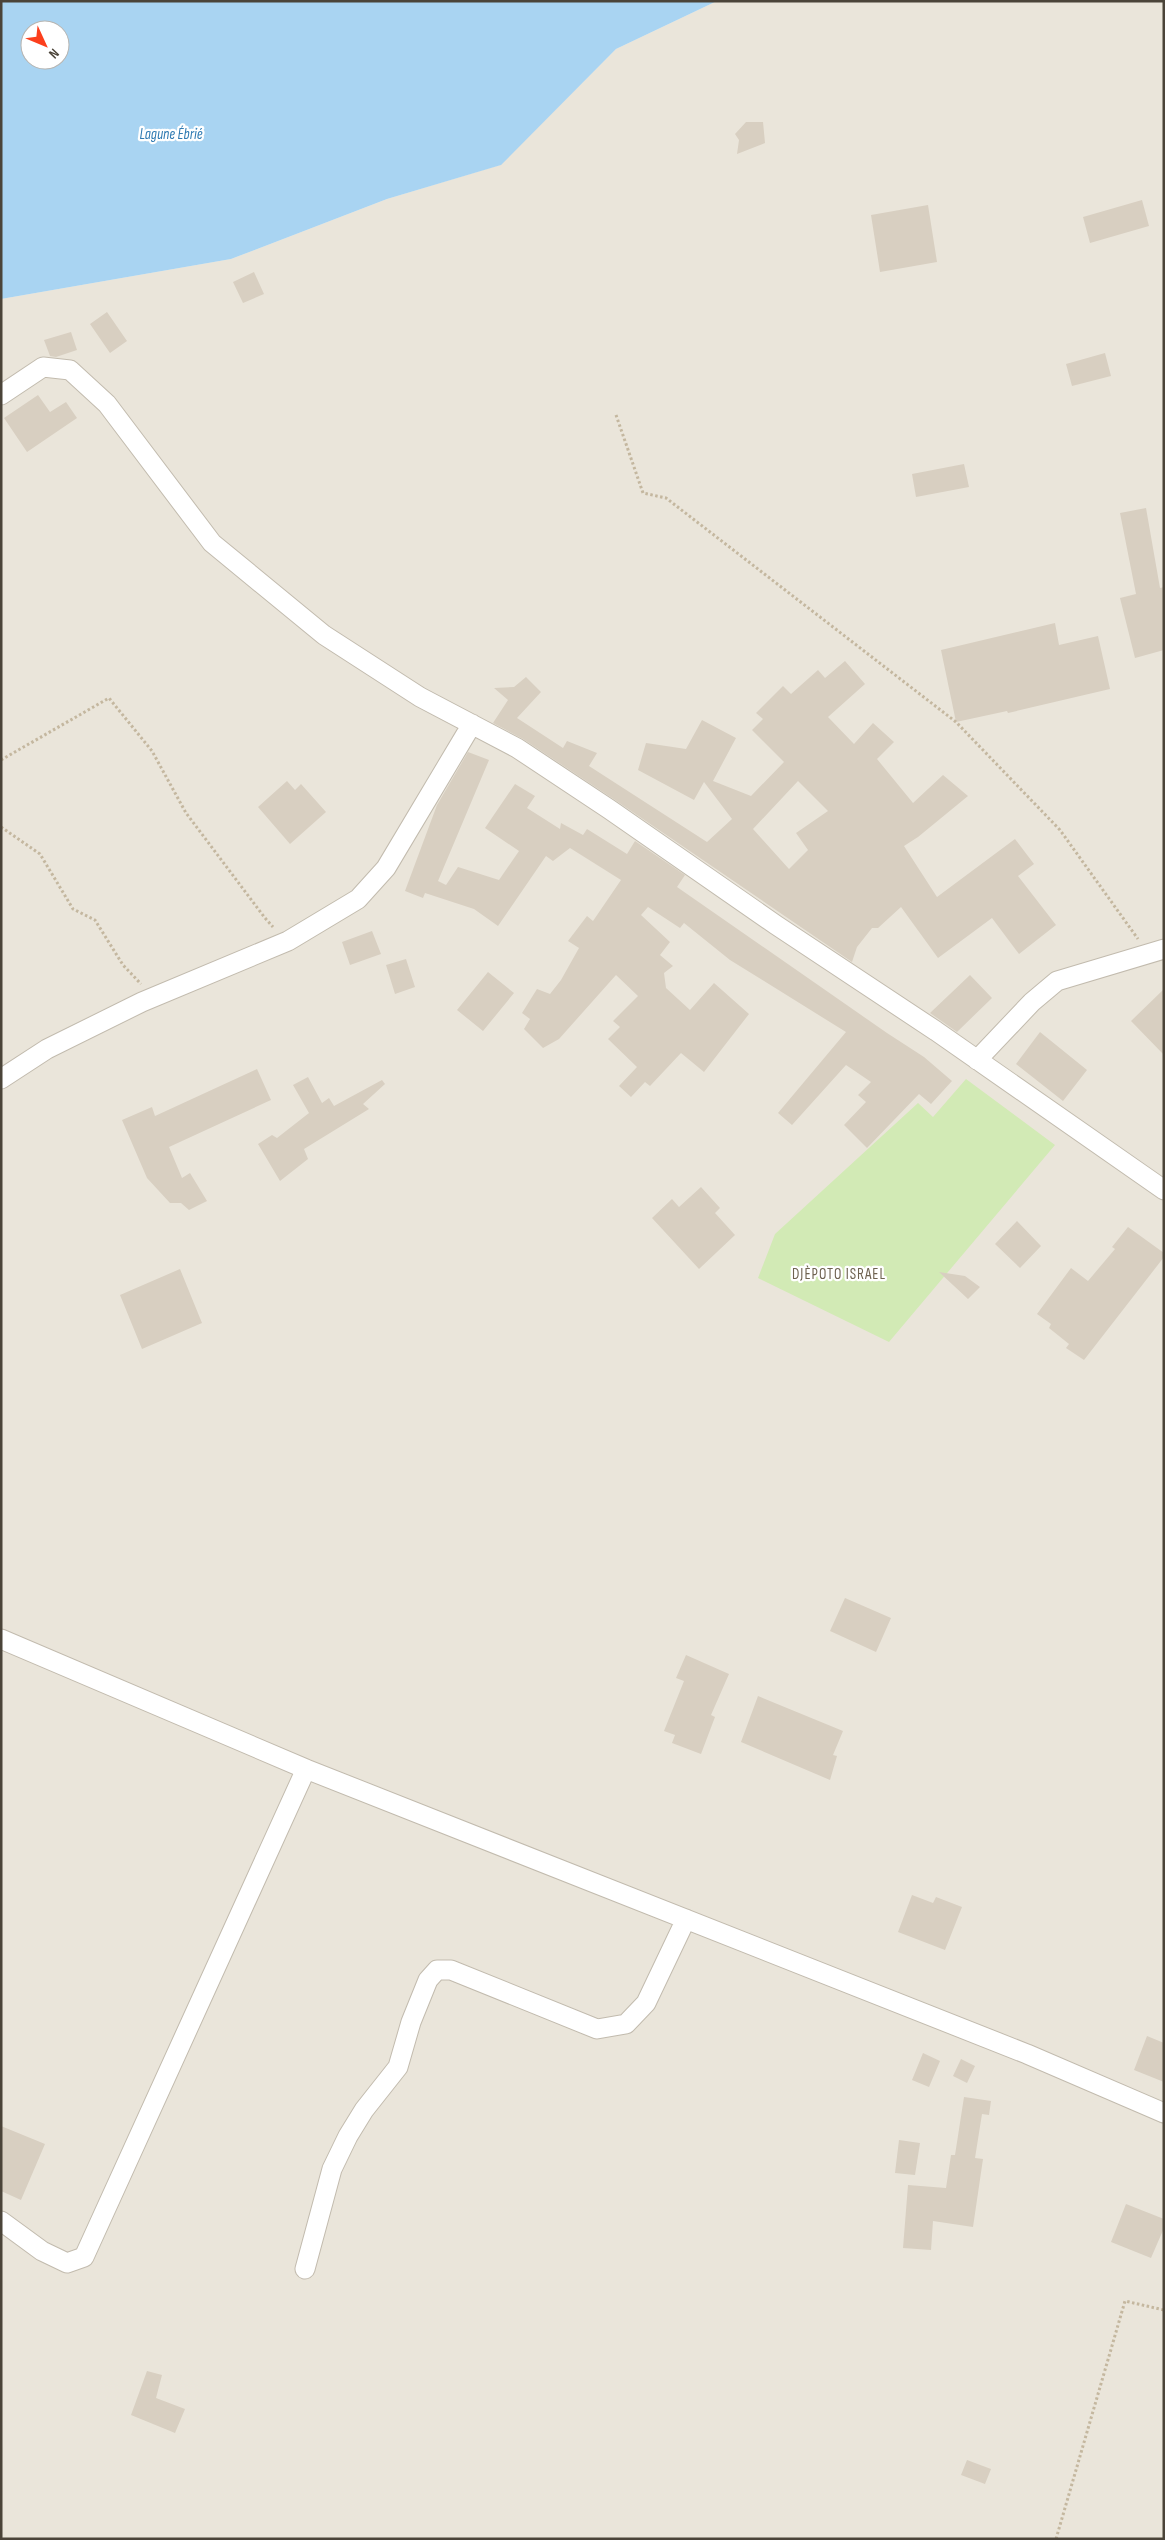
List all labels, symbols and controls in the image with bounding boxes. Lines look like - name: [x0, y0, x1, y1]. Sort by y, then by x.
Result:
- north arrow: [20, 20, 70, 70]
- text: N: [45, 45, 63, 62]
- water label: Lagune Ébrié: [140, 125, 203, 144]
- district label: DJÈPOTO ISRAEL: [792, 1265, 886, 1284]

